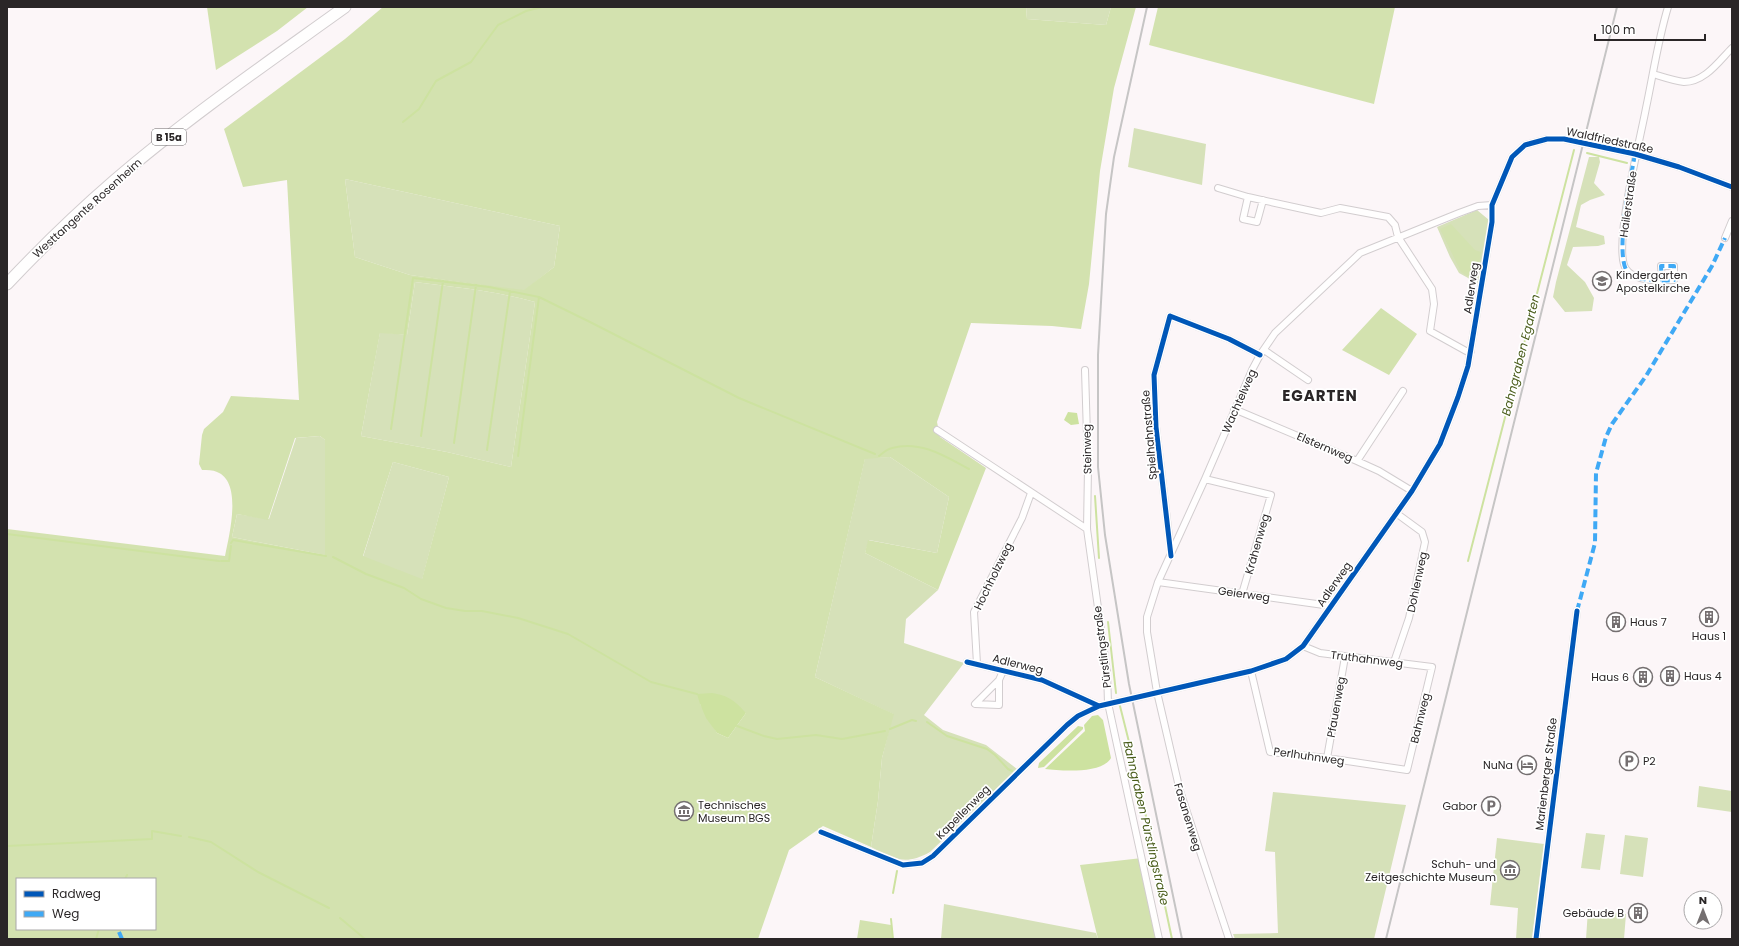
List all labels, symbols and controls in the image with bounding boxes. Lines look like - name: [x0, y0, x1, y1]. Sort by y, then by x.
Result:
- scale bar: [1595, 16, 1705, 42]
- text: 100 m: [1601, 21, 1635, 38]
- street label: Waldfriedstraße: [1565, 123, 1655, 157]
- road number: B 15a: [152, 129, 186, 145]
- street label: Westtangente Rosenheim: [29, 155, 145, 261]
- street label: Hailerstraße: [1615, 170, 1641, 238]
- street label: Adlerweg: [1459, 261, 1483, 315]
- place label: Kindergarten Apostelkirche: [1616, 267, 1690, 296]
- school or university icon: Kindergarten Apostelkirche: [1591, 270, 1613, 292]
- water label: Bahngraben Egarten: [1497, 292, 1544, 417]
- street label: Wachtelweg: [1218, 366, 1260, 436]
- district label: EGARTEN: [1282, 385, 1358, 406]
- street label: Spielhahnstraße: [1137, 389, 1161, 481]
- street label: Steinweg: [1079, 424, 1095, 474]
- street label: Elsternweg: [1295, 428, 1355, 466]
- street label: Krähenweg: [1241, 512, 1273, 576]
- street label: Hochholzweg: [970, 539, 1016, 613]
- street label: Dohlenweg: [1403, 550, 1431, 614]
- street label: Adlerweg: [1313, 558, 1355, 610]
- street label: Geierweg: [1217, 582, 1271, 606]
- street label: Pürstlingstraße: [1089, 605, 1115, 689]
- building icon: Haus 1: [1698, 606, 1720, 628]
- building icon: Haus 7: [1605, 611, 1627, 633]
- place label: Haus 7: [1630, 614, 1667, 630]
- place label: Haus 1: [1692, 628, 1726, 644]
- street label: Truthahnweg: [1330, 647, 1404, 671]
- street label: Adlerweg: [991, 650, 1045, 678]
- building icon: Haus 4: [1659, 665, 1681, 687]
- building icon: Haus 6: [1632, 666, 1654, 688]
- place label: Haus 4: [1684, 668, 1722, 684]
- place label: Haus 6: [1591, 669, 1629, 685]
- street label: Pfauenweg: [1323, 675, 1349, 739]
- street label: Bahnweg: [1406, 691, 1434, 745]
- street label: Marienberger Straße: [1531, 717, 1561, 831]
- water label: Bahngraben Pürstlingstraße: [1119, 739, 1174, 907]
- street label: Perlhuhnweg: [1273, 743, 1345, 769]
- parking icon: P2: [1618, 750, 1640, 772]
- place label: P2: [1643, 753, 1656, 769]
- hotel icon: NuNa: [1516, 754, 1538, 776]
- place label: NuNa: [1483, 757, 1513, 773]
- street label: Kapellenweg: [932, 781, 994, 843]
- street label: Fasanenweg: [1170, 781, 1206, 853]
- parking icon: Gabor: [1480, 795, 1502, 817]
- place label: Technisches Museum BGS: [698, 797, 770, 826]
- place label: Gabor: [1442, 798, 1477, 814]
- museum icon: Technisches Museum BGS: [673, 800, 695, 822]
- place label: Schuh- und Zeitgeschichte Museum: [1365, 856, 1496, 885]
- museum icon: Schuh- und Zeitgeschichte Museum: [1499, 859, 1521, 881]
- legend: [16, 878, 156, 930]
- text: Radweg: [52, 885, 101, 902]
- north arrow: [1683, 890, 1723, 930]
- text: N: [1699, 892, 1707, 908]
- building icon: Gebäude B: [1627, 902, 1649, 924]
- text: Weg: [52, 905, 79, 922]
- place label: Gebäude B: [1563, 905, 1624, 921]

